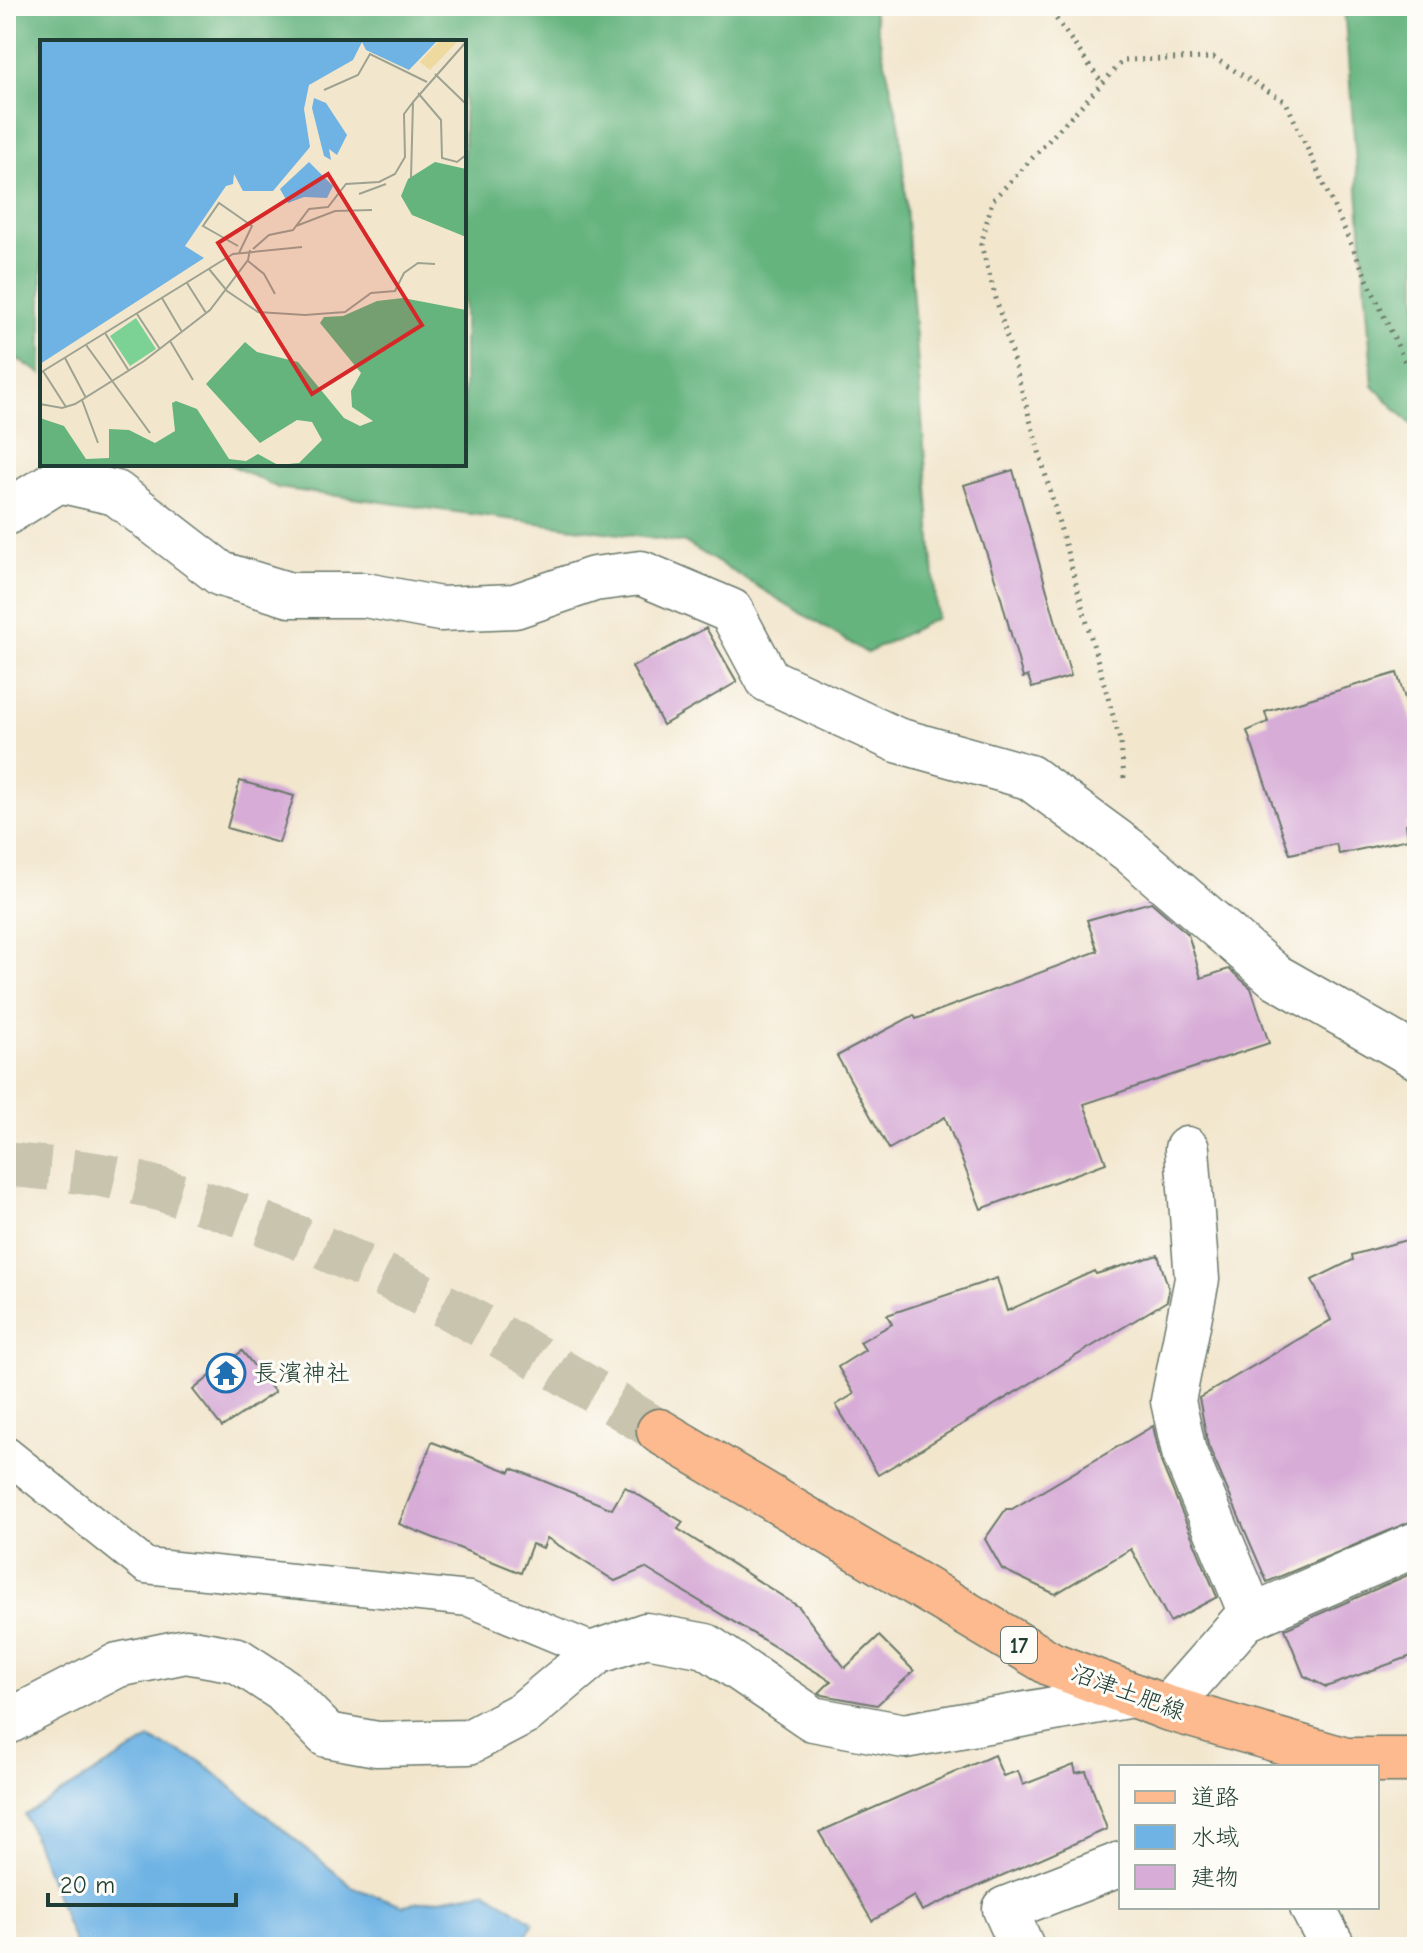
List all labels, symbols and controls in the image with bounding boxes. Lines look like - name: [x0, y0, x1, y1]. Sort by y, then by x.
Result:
- inset map: [40, 40, 466, 466]
- temple icon: 長濱神社: [205, 1352, 247, 1394]
- place label: 長濱神社: [254, 1359, 350, 1387]
- road number: 17: [1001, 1627, 1037, 1663]
- street label: 沼津土肥線: [1067, 1658, 1189, 1726]
- legend: [1119, 1765, 1379, 1909]
- text: 道路: [1191, 1783, 1239, 1811]
- text: 水域: [1191, 1823, 1239, 1851]
- scale bar: [48, 1857, 236, 1907]
- text: 建物: [1191, 1863, 1239, 1891]
- text: 20 m: [60, 1871, 115, 1899]

